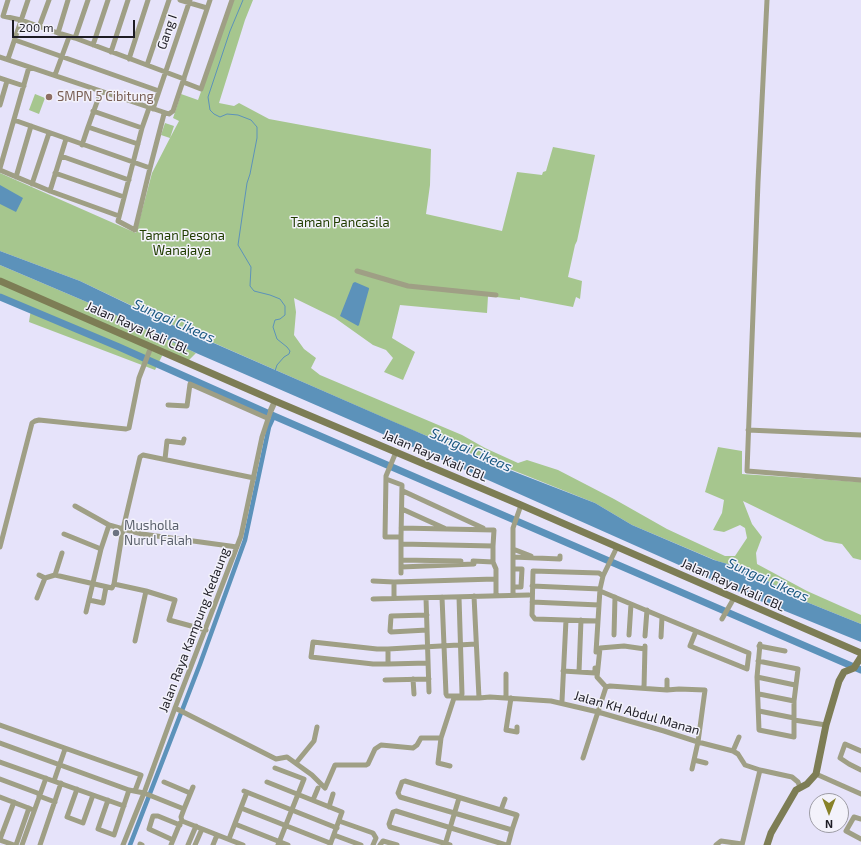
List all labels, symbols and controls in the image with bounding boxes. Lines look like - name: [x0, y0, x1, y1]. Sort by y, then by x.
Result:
- scale bar: [14, 12, 137, 38]
- street label: Gang I: [154, 12, 180, 52]
- text: 200 m: [19, 20, 53, 34]
- place label: SMPN 5 Cibitung: [57, 89, 154, 105]
- marker: SMPN 5 Cibitung: [44, 92, 54, 102]
- park label: Taman Pancasila: [290, 215, 390, 231]
- park label: Taman Pesona Wanajaya: [139, 228, 225, 259]
- water label: Sungai Cikeas: [131, 295, 217, 347]
- street label: Jalan Raya Kali CBL: [84, 298, 192, 358]
- water label: Sungai Cikeas: [428, 424, 514, 476]
- street label: Jalan Raya Kali CBL: [380, 427, 490, 485]
- place label: Musholla Nurul Falah: [124, 518, 192, 549]
- marker: Musholla Nurul Falah: [111, 528, 121, 538]
- street label: Jalan Raya Kampung Kedaung: [155, 545, 233, 715]
- water label: Sungai Cikeas: [725, 554, 811, 606]
- street label: Jalan Raya Kali CBL: [679, 555, 787, 615]
- street label: Jalan KH Abdul Manan: [572, 688, 702, 738]
- north arrow: [809, 793, 849, 833]
- text: N: [825, 818, 833, 831]

